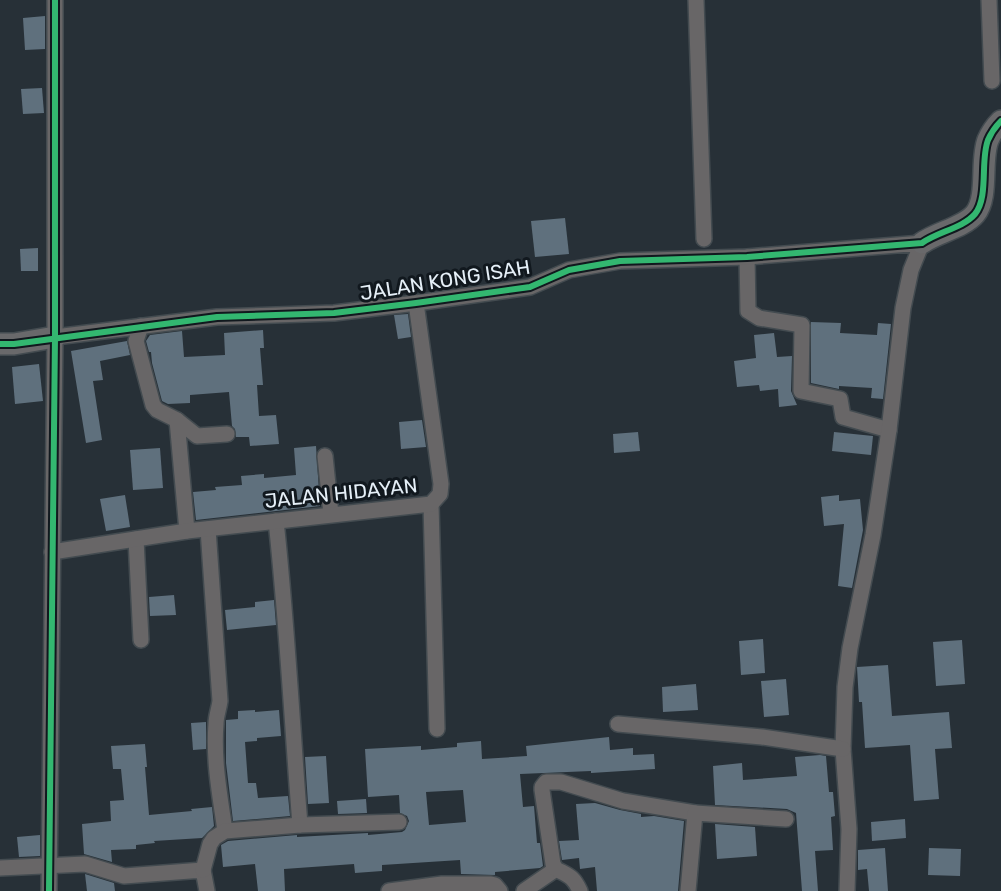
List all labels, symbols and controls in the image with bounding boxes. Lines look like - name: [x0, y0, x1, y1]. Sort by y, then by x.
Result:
- street label: JALAN KONG ISAH: [358, 255, 532, 305]
- street label: JALAN HIDAYAN: [264, 473, 418, 513]

